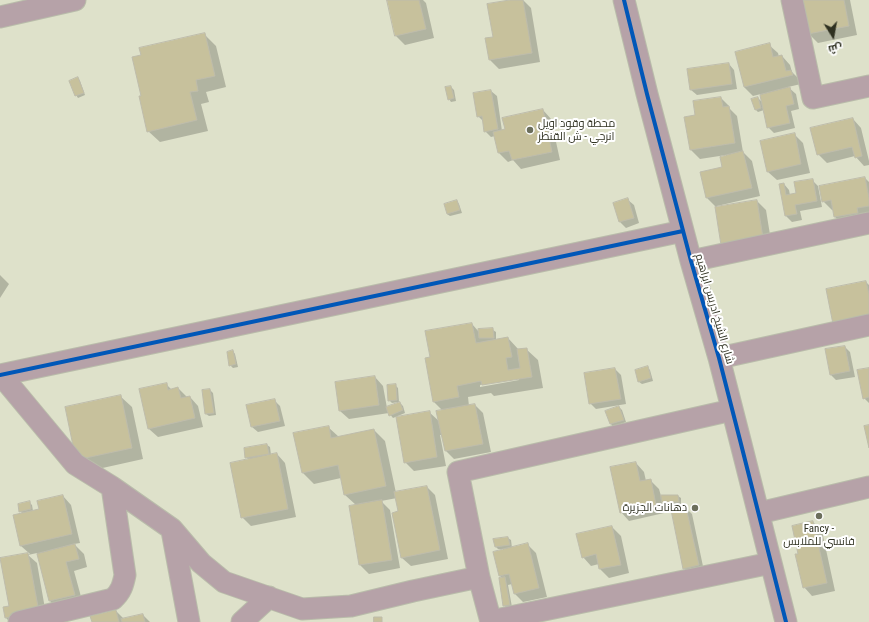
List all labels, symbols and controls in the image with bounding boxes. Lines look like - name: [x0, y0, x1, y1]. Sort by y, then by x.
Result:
- north arrow: [813, 16, 853, 56]
- text: ش: [827, 41, 844, 56]
- place label: محطة وقود اويل انرجي - ش القنطر: [538, 117, 615, 143]
- marker: محطة وقود اويل انرجي - ش القنطر: [525, 125, 535, 135]
- street label: شارع الشيخ ادريس ابراهيم: [692, 252, 736, 366]
- place label: دهانات الجزيرة: [623, 501, 687, 515]
- marker: دهانات الجزيرة: [690, 503, 700, 513]
- marker: Fancy - فانسي للملابس: [814, 511, 824, 521]
- place label: Fancy - فانسي للملابس: [783, 522, 855, 548]

